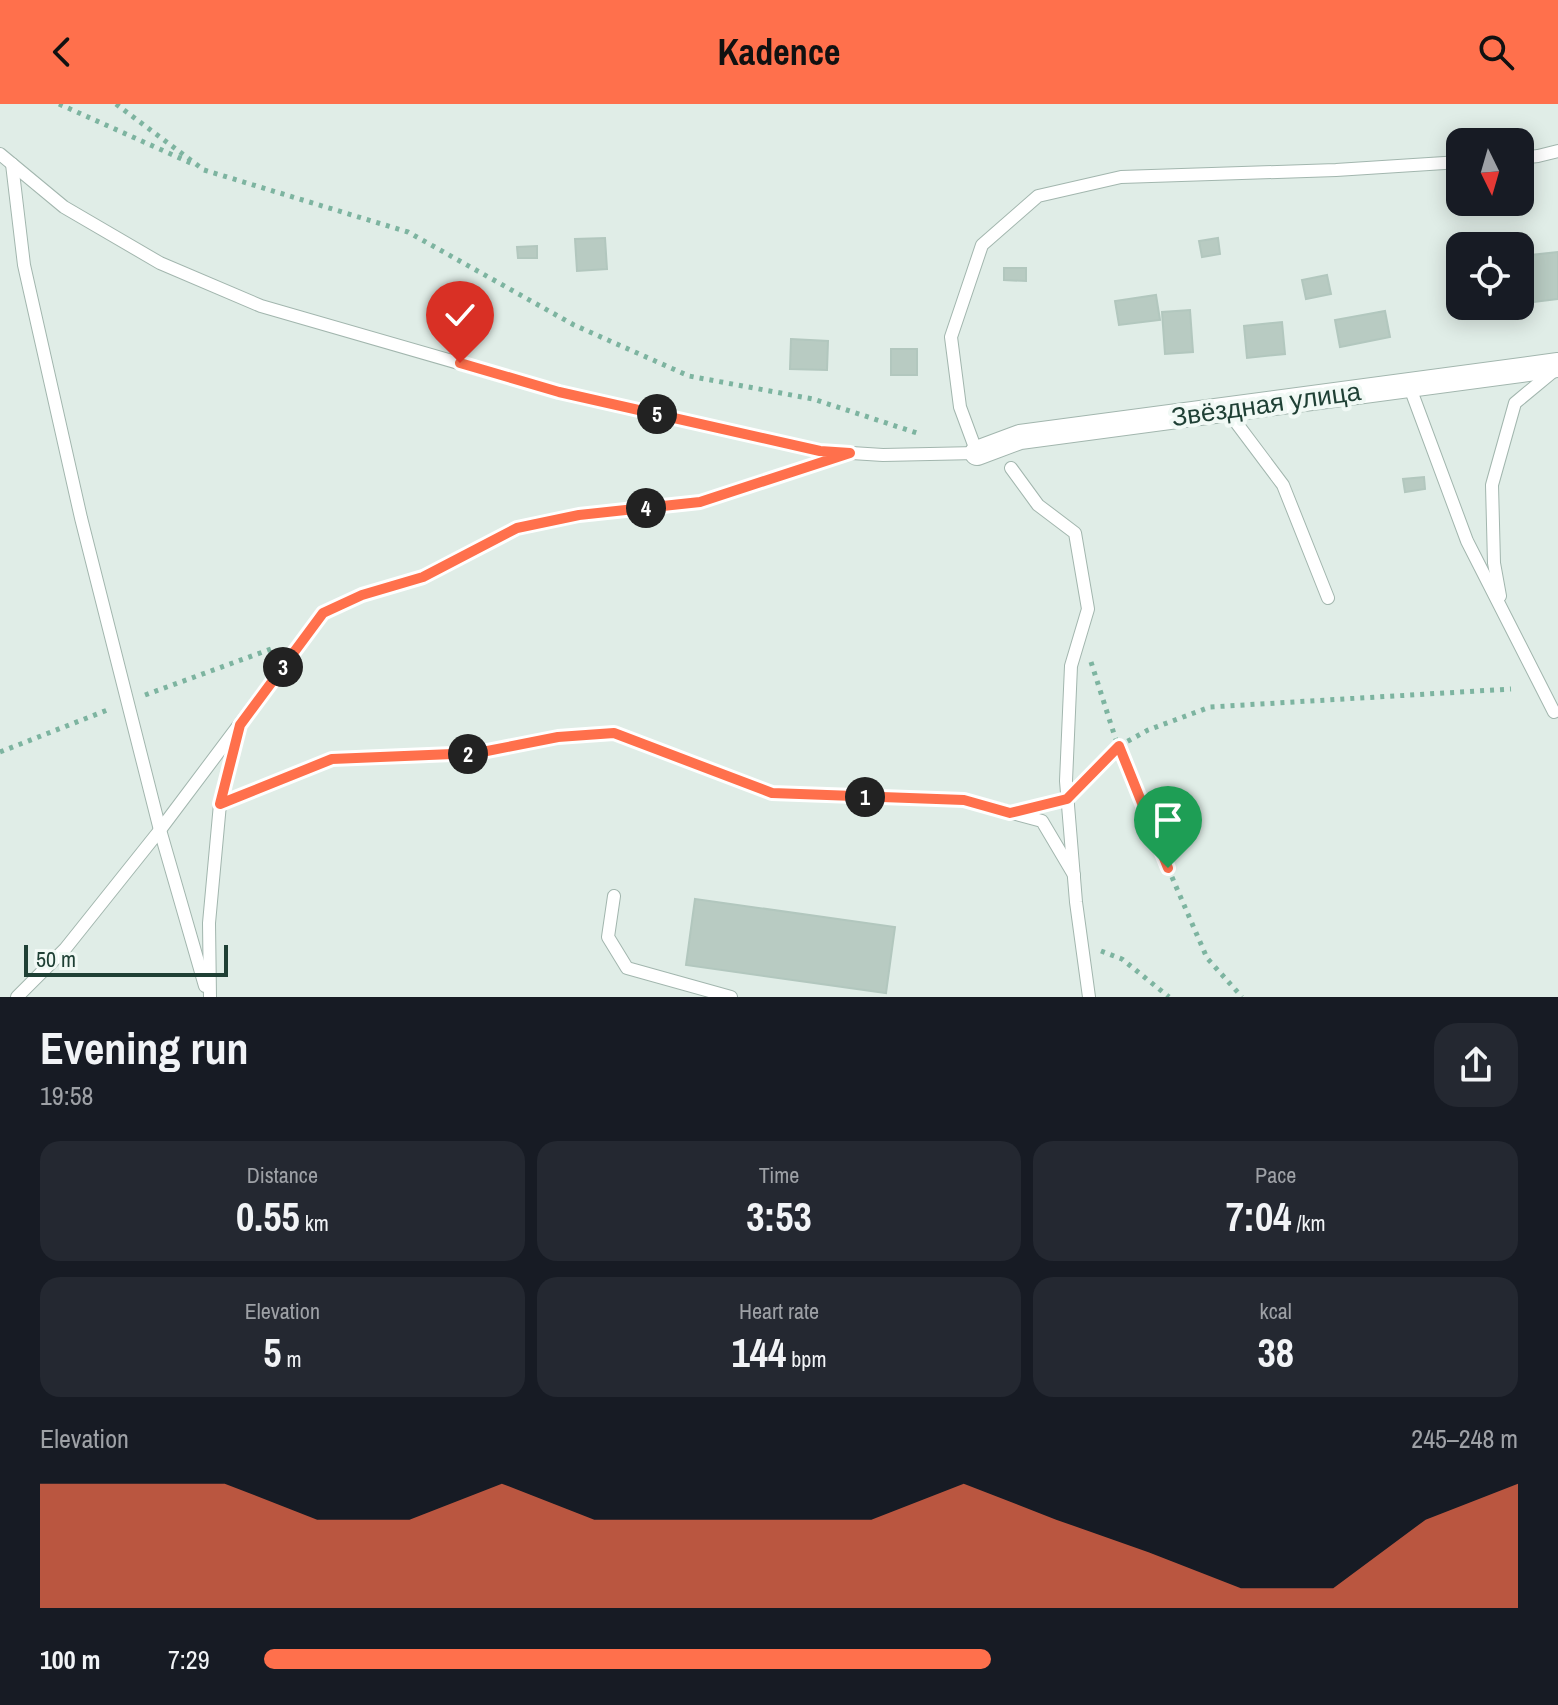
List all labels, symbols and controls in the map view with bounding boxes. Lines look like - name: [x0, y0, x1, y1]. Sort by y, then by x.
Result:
- text: Kadence: [717, 28, 841, 76]
- icon: back: [40, 30, 84, 74]
- icon: search: [1474, 30, 1518, 74]
- north arrow: [1446, 128, 1534, 216]
- map controls: [1446, 128, 1534, 320]
- button: locate: [1446, 232, 1534, 320]
- pin: [426, 281, 494, 363]
- icon: check: [438, 293, 482, 337]
- street label: Звёздная улица: [1169, 373, 1363, 434]
- pin: 5: [637, 394, 677, 434]
- text: 5: [652, 399, 662, 429]
- pin: 4: [626, 488, 666, 528]
- text: 4: [641, 493, 651, 523]
- pin: 3: [263, 647, 303, 687]
- text: 3: [278, 652, 288, 682]
- pin: 2: [448, 734, 488, 774]
- text: 2: [463, 739, 473, 769]
- pin: 1: [845, 777, 885, 817]
- text: 1: [860, 782, 870, 812]
- pin: [1134, 786, 1202, 868]
- icon: arrive: [1146, 798, 1190, 842]
- scale bar: [24, 941, 228, 977]
- text: 50 m: [36, 944, 76, 974]
- text: Evening run: [40, 1018, 249, 1078]
- button: share: [1434, 1023, 1518, 1107]
- text: 19:58: [40, 1078, 93, 1113]
- text: Distance: [247, 1160, 318, 1190]
- text: Time: [759, 1160, 799, 1190]
- text: Pace: [1255, 1160, 1296, 1190]
- text: 0.55: [236, 1190, 300, 1243]
- text: 3:53: [746, 1190, 812, 1243]
- text: 7:04: [1226, 1190, 1291, 1243]
- text: km: [300, 1208, 329, 1238]
- text: /km: [1291, 1208, 1326, 1238]
- text: Elevation: [245, 1296, 320, 1326]
- text: Heart rate: [739, 1296, 819, 1326]
- text: kcal: [1260, 1296, 1292, 1326]
- text: 5: [263, 1326, 281, 1379]
- text: 144: [732, 1326, 786, 1379]
- text: 38: [1257, 1326, 1294, 1379]
- text: m: [281, 1344, 301, 1374]
- text: bpm: [786, 1344, 826, 1374]
- text: Elevation: [40, 1421, 129, 1456]
- text: 245–248 m: [1411, 1421, 1518, 1456]
- text: 100 m: [40, 1642, 100, 1677]
- text: 7:29: [168, 1642, 210, 1677]

